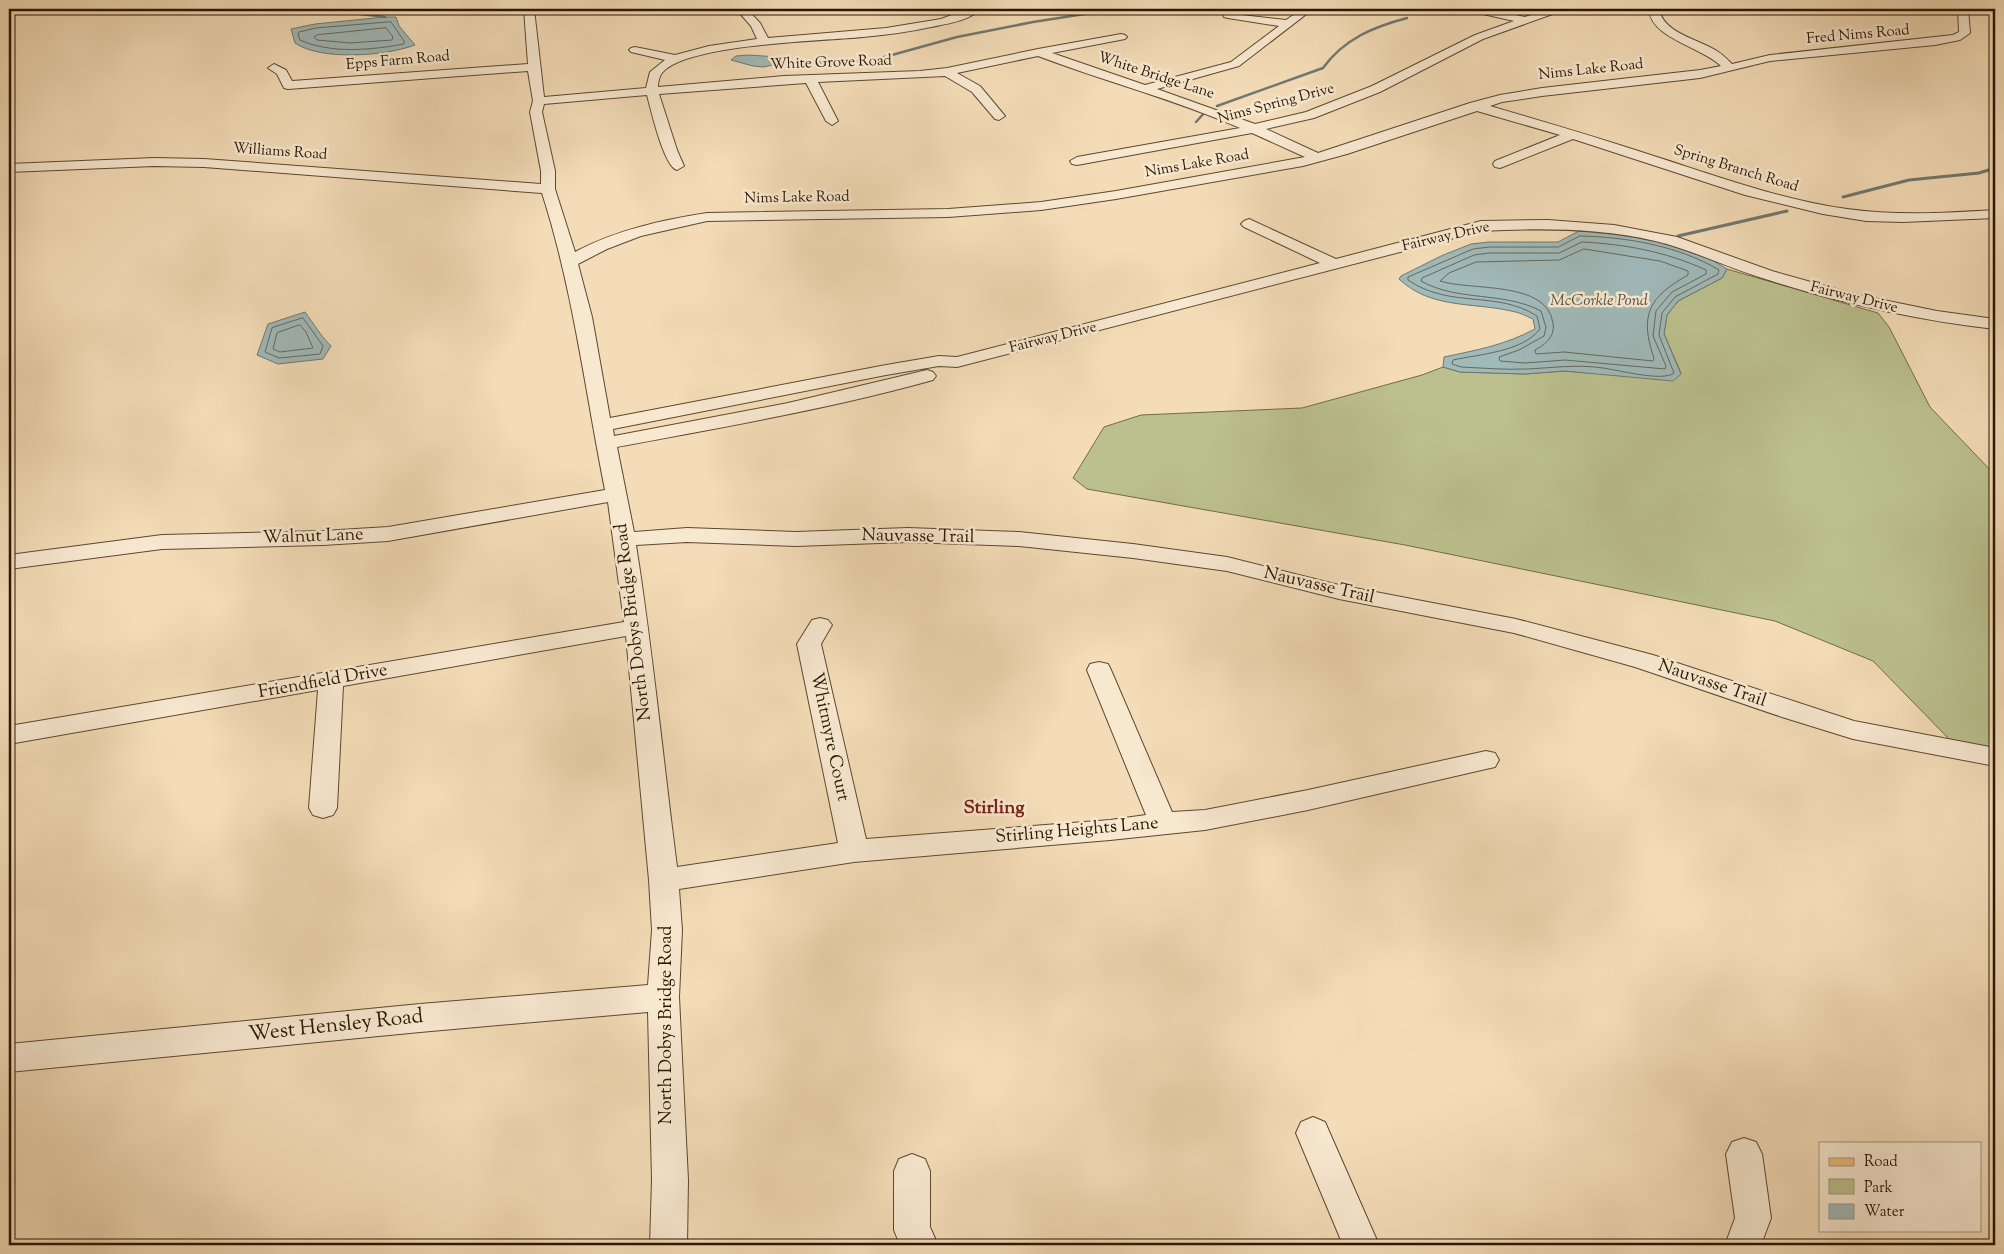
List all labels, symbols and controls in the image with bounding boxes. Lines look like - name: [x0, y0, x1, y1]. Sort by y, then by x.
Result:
- street label: Fred Nims Road: [1805, 20, 1911, 50]
- street label: Epps Farm Road: [345, 46, 451, 76]
- street label: White Bridge Lane: [1095, 47, 1217, 105]
- street label: White Grove Road: [770, 50, 893, 76]
- street label: Nims Lake Road: [1537, 54, 1645, 86]
- street label: Nims Spring Drive: [1215, 78, 1337, 130]
- street label: Williams Road: [232, 138, 329, 166]
- street label: Spring Branch Road: [1671, 140, 1801, 198]
- street label: Nims Lake Road: [1143, 144, 1251, 183]
- street label: Nims Lake Road: [744, 187, 850, 209]
- street label: Fairway Drive: [1400, 217, 1492, 257]
- street label: Fairway Drive: [1808, 277, 1900, 319]
- water label: McCorkle Pond: [1550, 290, 1648, 313]
- street label: Fairway Drive: [1007, 317, 1099, 359]
- street label: Walnut Lane: [262, 522, 364, 552]
- street label: North Dobys Bridge Road: [609, 522, 659, 722]
- street label: Nauvasse Trail: [861, 523, 975, 551]
- street label: Nauvasse Trail: [1261, 561, 1377, 611]
- street label: Nauvasse Trail: [1654, 653, 1770, 715]
- street label: Friendfield Drive: [256, 658, 390, 706]
- street label: Whitmyre Court: [803, 670, 855, 804]
- district label: Stirling: [963, 795, 1025, 822]
- street label: Stirling Heights Lane: [994, 811, 1160, 851]
- street label: North Dobys Bridge Road: [654, 926, 680, 1124]
- street label: West Hensley Road: [247, 1002, 425, 1050]
- legend: [1819, 1142, 1982, 1232]
- text: Road: [1864, 1152, 1898, 1173]
- text: Park: [1864, 1178, 1893, 1199]
- text: Water: [1864, 1202, 1905, 1223]

